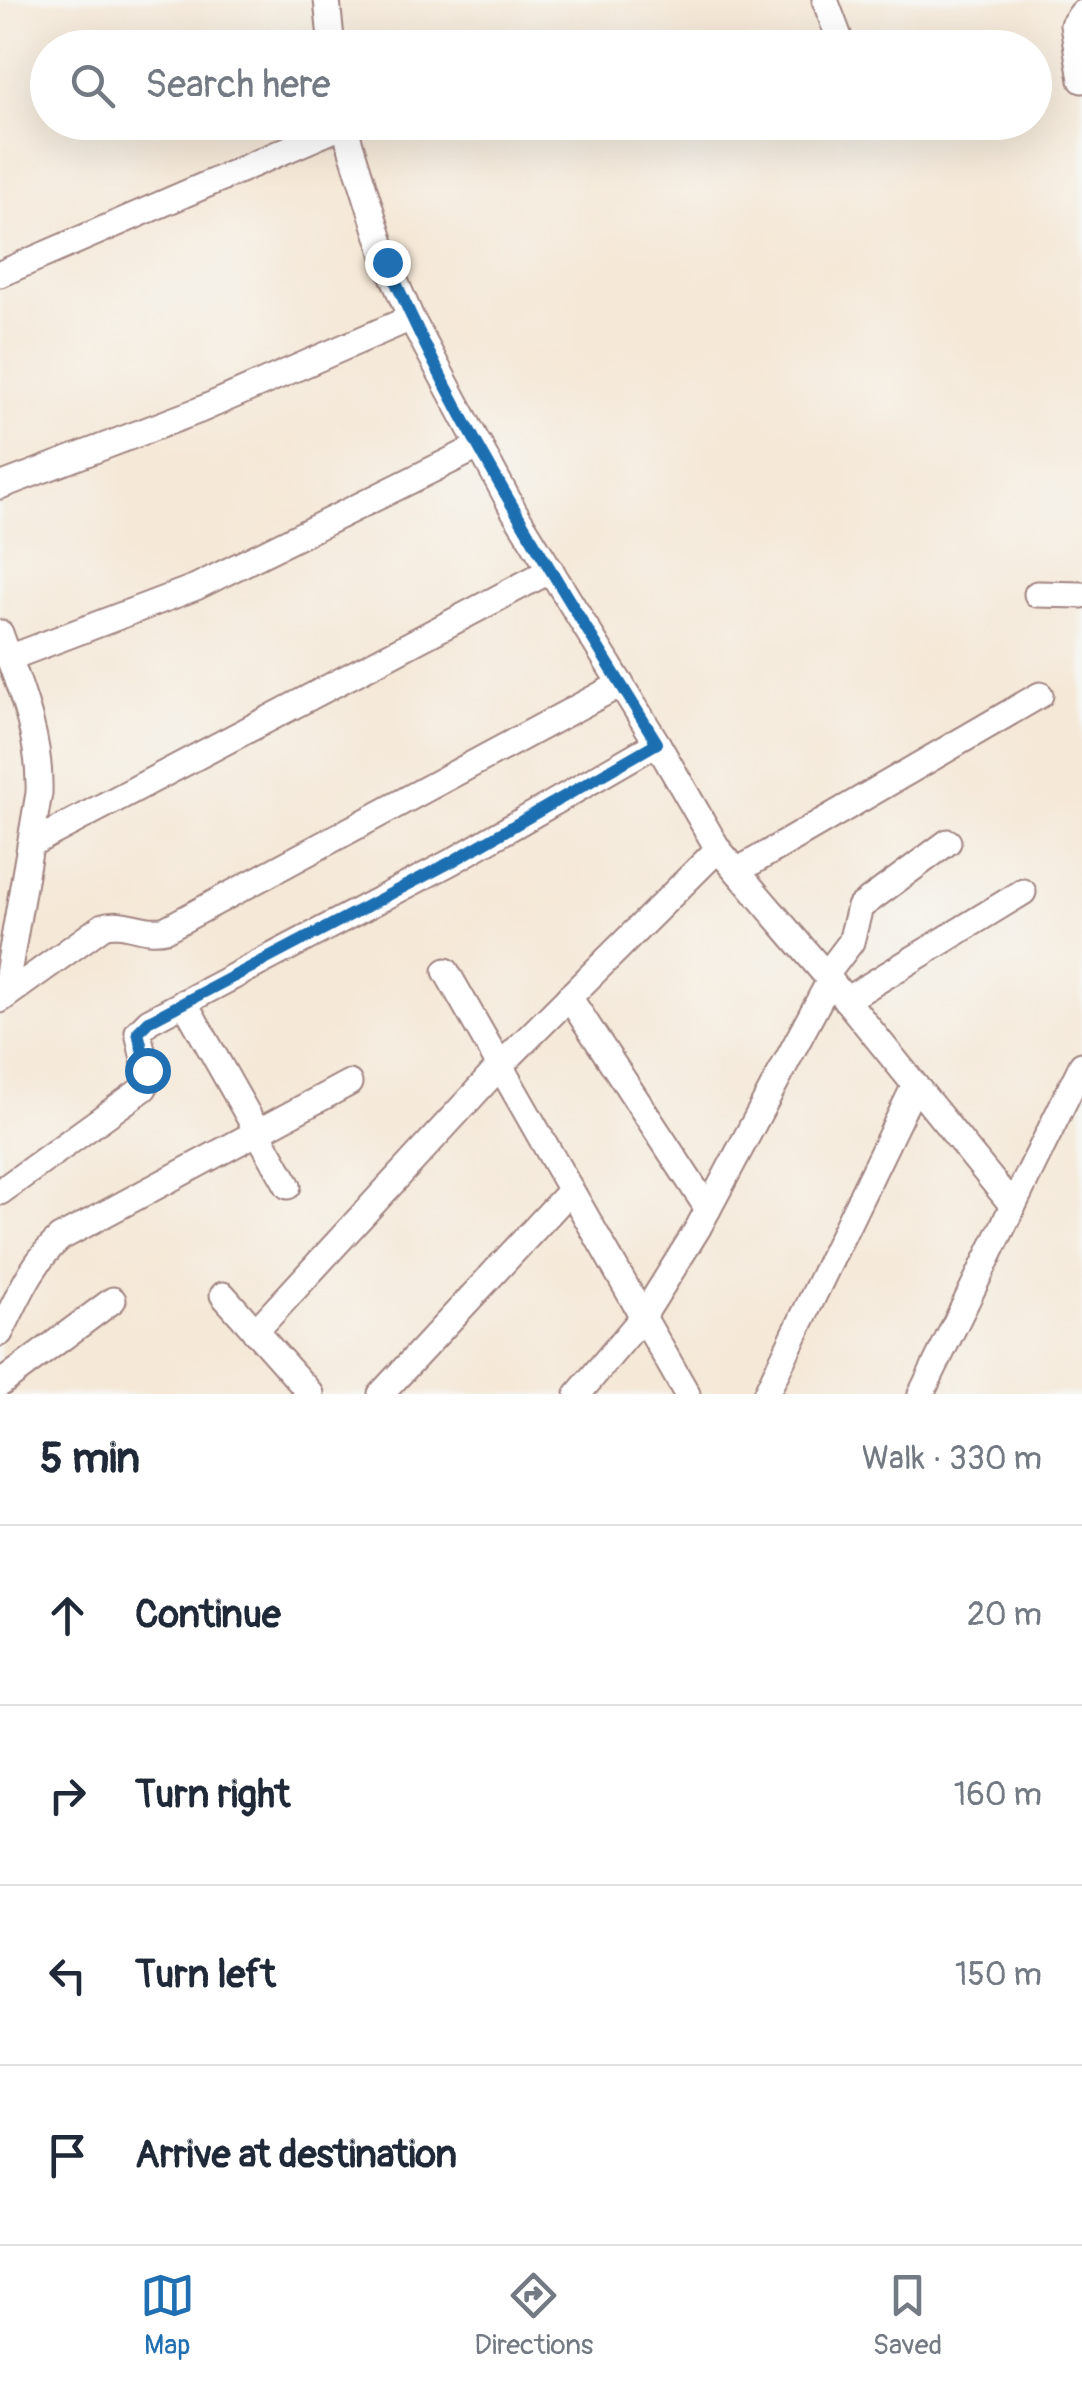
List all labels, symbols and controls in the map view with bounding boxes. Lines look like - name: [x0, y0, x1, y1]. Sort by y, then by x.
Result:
- search box: [30, 30, 1052, 140]
- icon: search: [65, 58, 120, 113]
- text: Search here: [145, 61, 331, 109]
- route end: [365, 240, 411, 286]
- route start: [125, 1048, 171, 1094]
- text: 5 min: [40, 1433, 140, 1485]
- text: Walk · 330 m: [862, 1439, 1042, 1479]
- icon: ahead: [40, 1588, 95, 1643]
- text: Continue: [135, 1591, 281, 1639]
- text: 20 m: [967, 1595, 1042, 1635]
- icon: right: [40, 1768, 95, 1823]
- text: Turn right: [135, 1771, 290, 1819]
- text: 160 m: [954, 1775, 1042, 1815]
- icon: left: [40, 1948, 95, 2003]
- text: Turn left: [135, 1951, 276, 1999]
- text: 150 m: [955, 1955, 1042, 1995]
- icon: arrive: [40, 2128, 95, 2183]
- text: Arrive at destination: [135, 2131, 457, 2179]
- tab: Map: [140, 2268, 195, 2363]
- tab: Directions: [474, 2268, 593, 2363]
- tab: Saved: [873, 2268, 942, 2363]

